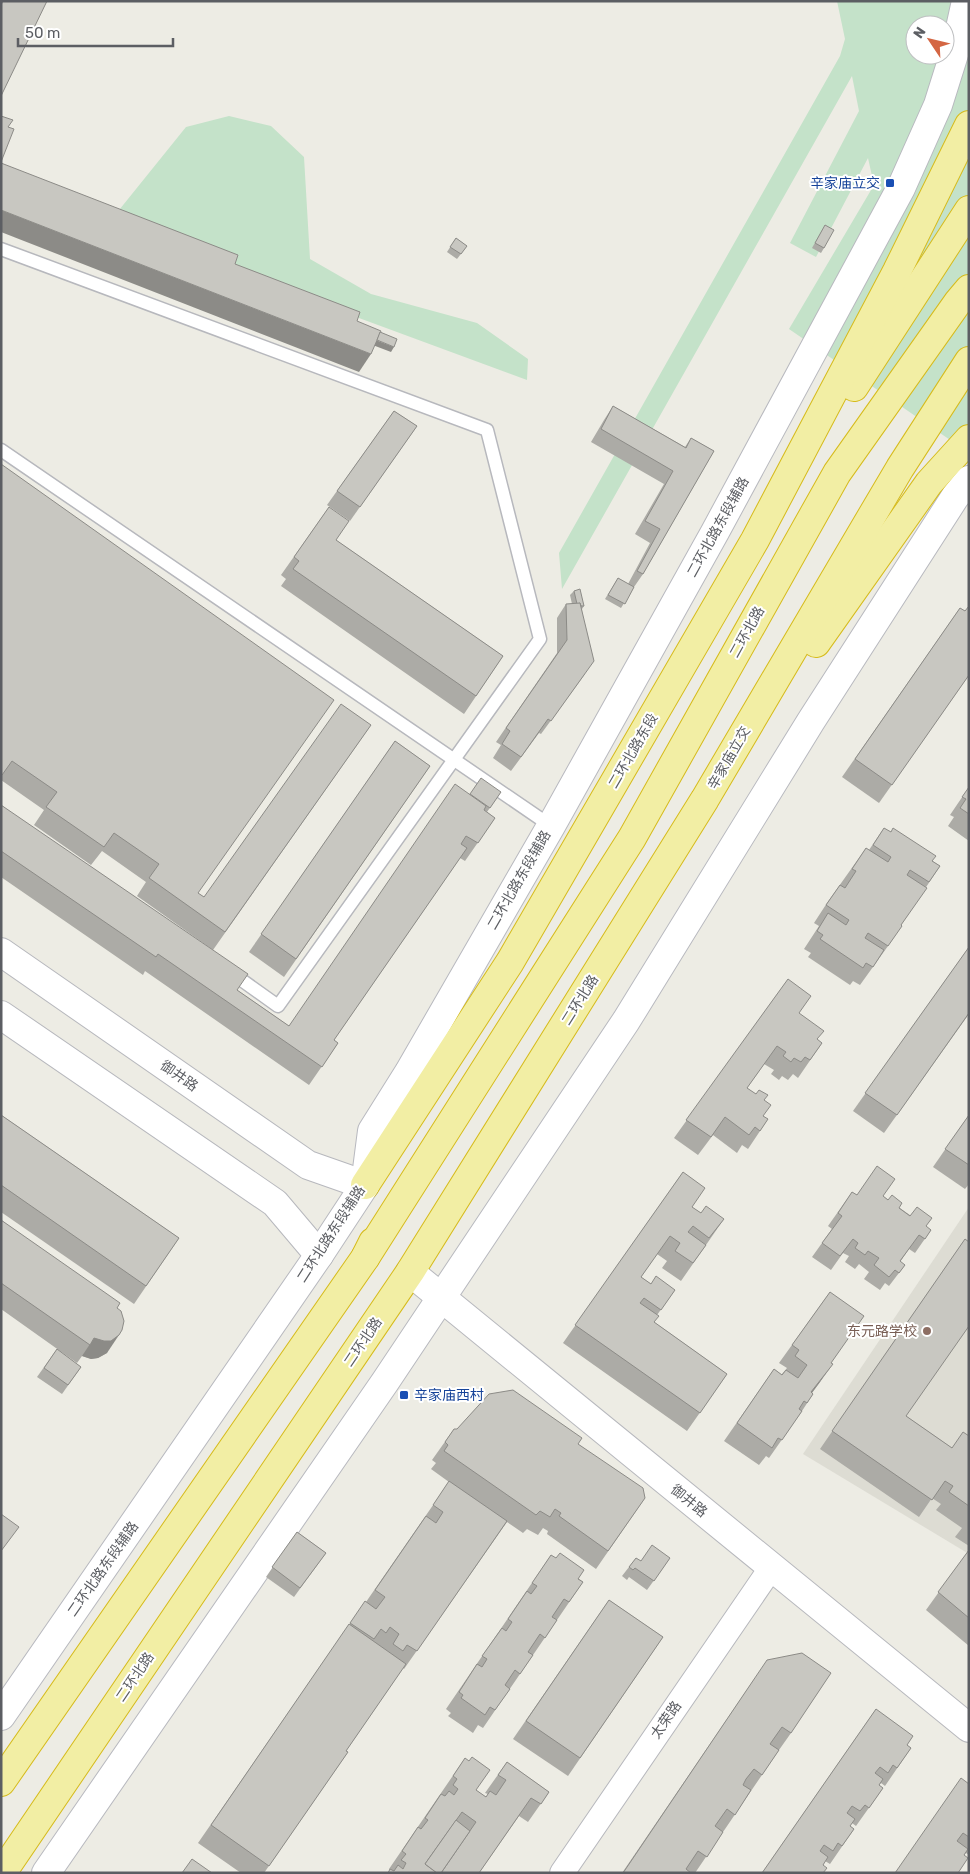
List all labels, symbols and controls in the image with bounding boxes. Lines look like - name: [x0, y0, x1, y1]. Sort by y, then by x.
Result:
- scale bar: [18, 15, 172, 47]
- north arrow: [905, 15, 955, 65]
- text: 50 m: [25, 24, 60, 42]
- text: N: [910, 24, 930, 42]
- place label: 辛家庙立交: [810, 175, 880, 192]
- marker: 辛家庙立交: [884, 177, 896, 189]
- street label: 二环北路东段辅路: [683, 474, 753, 580]
- street label: 二环北路: [726, 603, 768, 661]
- street label: 二环北路东段: [605, 710, 661, 792]
- street label: 辛家庙立交: [704, 723, 754, 793]
- street label: 二环北路东段辅路: [484, 827, 554, 933]
- street label: 二环北路: [558, 972, 602, 1028]
- street label: 御井路: [157, 1057, 201, 1095]
- street label: 二环北路东段辅路: [293, 1182, 369, 1286]
- street label: 二环北路: [340, 1314, 386, 1370]
- place label: 东元路学校: [847, 1323, 917, 1340]
- marker: 东元路学校: [921, 1325, 933, 1337]
- place label: 辛家庙西村: [414, 1387, 484, 1404]
- marker: 辛家庙西村: [398, 1389, 410, 1401]
- street label: 御井路: [667, 1481, 711, 1521]
- street label: 二环北路东段辅路: [64, 1518, 142, 1620]
- street label: 二环北路: [112, 1649, 158, 1705]
- street label: 太荣路: [647, 1698, 685, 1742]

